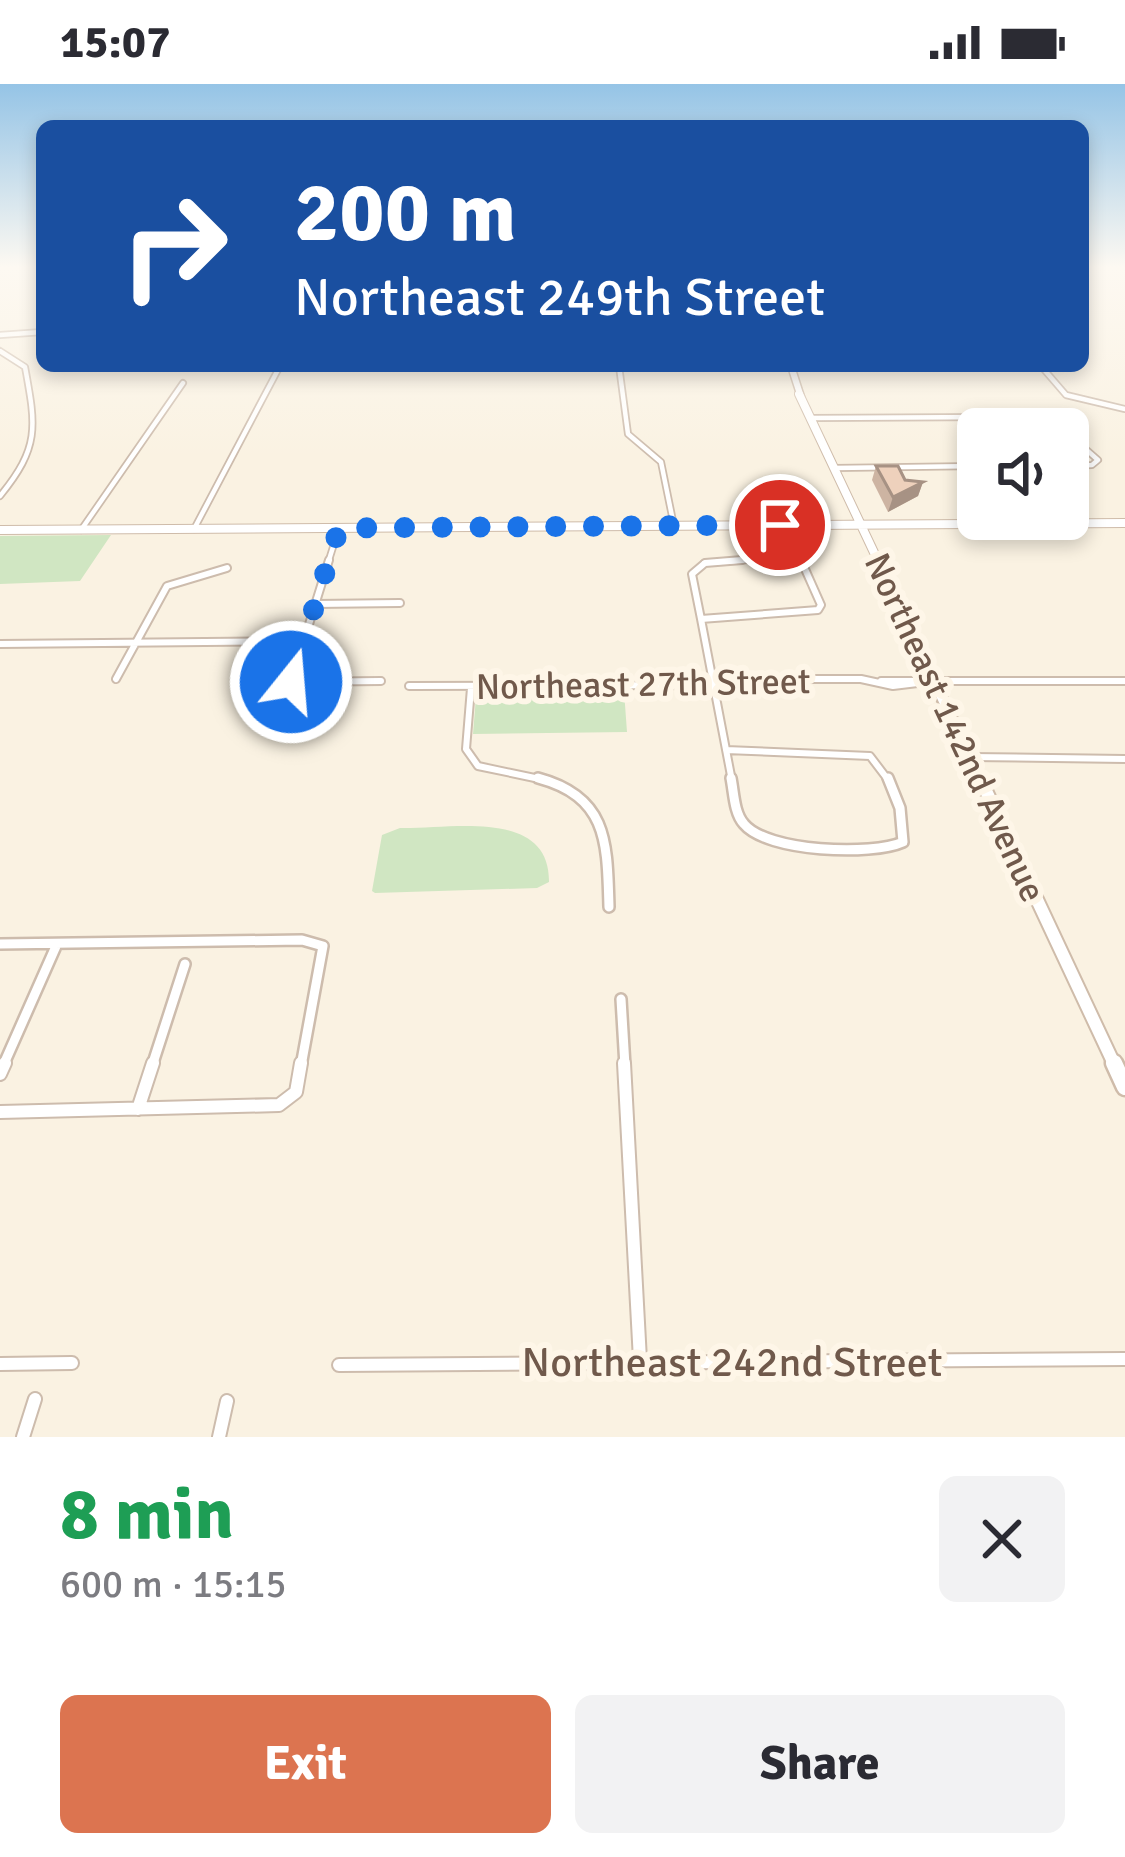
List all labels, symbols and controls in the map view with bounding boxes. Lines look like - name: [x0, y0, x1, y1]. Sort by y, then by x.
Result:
- text: 15:07: [60, 15, 170, 70]
- text: 200 m: [294, 161, 516, 265]
- icon: right: [96, 168, 252, 324]
- text: Northeast 249th Street: [294, 264, 825, 331]
- map controls: [957, 408, 1089, 540]
- button: sound: [957, 408, 1089, 540]
- pin: [729, 474, 831, 576]
- icon: arrive: [747, 492, 813, 558]
- street label: Northeast 142nd Avenue: [854, 546, 1055, 909]
- position arrow: [228, 619, 354, 745]
- street label: Northeast 27th Street: [475, 659, 811, 710]
- street label: Northeast 242nd Street: [522, 1337, 942, 1388]
- text: 8 min: [60, 1470, 234, 1559]
- button: close: [939, 1476, 1065, 1602]
- text: 600 m · 15:15: [60, 1560, 287, 1608]
- button: Exit: [60, 1695, 551, 1833]
- button: Share: [575, 1695, 1065, 1833]

